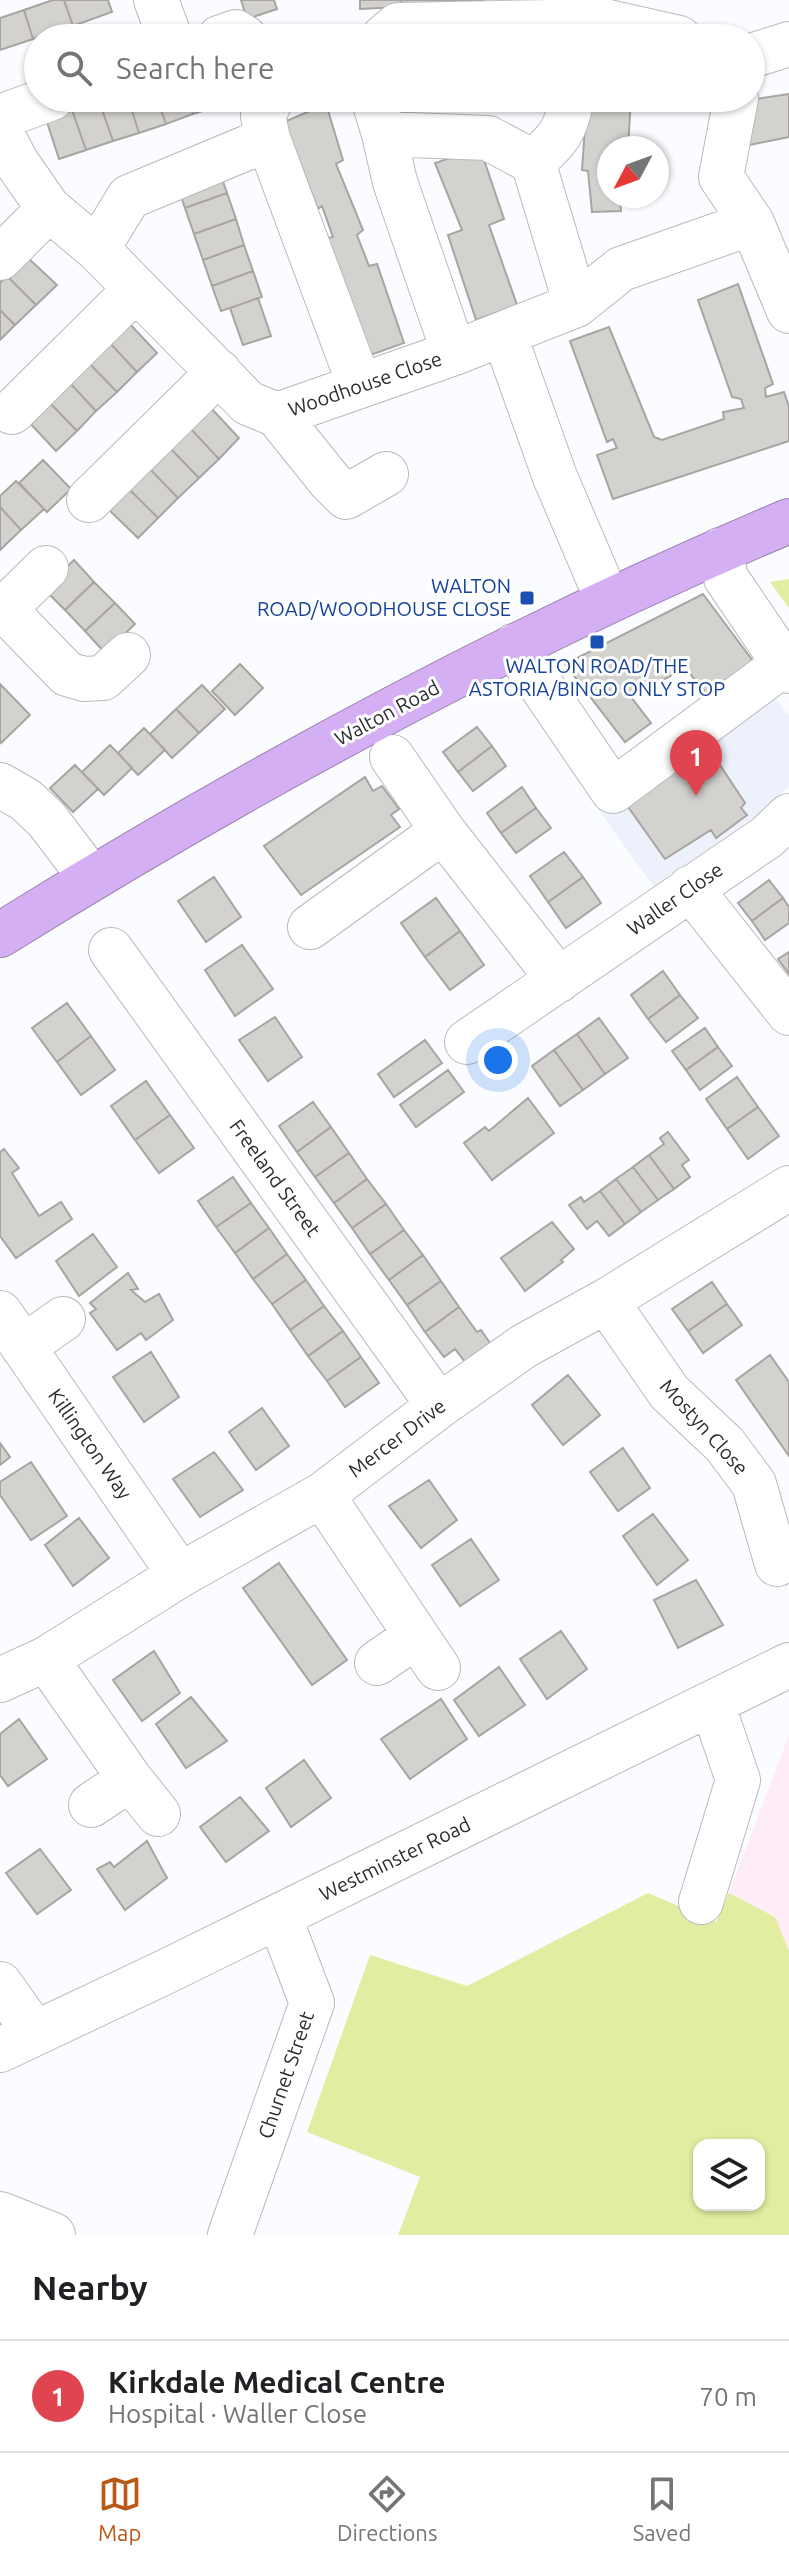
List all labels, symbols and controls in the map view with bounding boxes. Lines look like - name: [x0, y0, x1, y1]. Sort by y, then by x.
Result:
- search box: [24, 24, 765, 112]
- icon: search: [52, 46, 96, 90]
- text: Search here: [116, 51, 275, 85]
- north arrow: [597, 136, 669, 208]
- street label: Woodhouse Close: [285, 346, 445, 421]
- place label: WALTON ROAD/WOODHOUSE CLOSE: [257, 574, 511, 620]
- marker: WALTON ROAD/WOODHOUSE CLOSE: [518, 589, 536, 607]
- marker: WALTON ROAD/THE ASTORIA/BINGO ONLY STOP: [588, 633, 606, 651]
- place label: WALTON ROAD/THE ASTORIA/BINGO ONLY STOP: [469, 654, 725, 700]
- street label: Walton Road: [330, 675, 443, 750]
- pin: 1: [670, 730, 722, 796]
- street label: Waller Close: [623, 857, 727, 940]
- your location: [478, 1040, 518, 1080]
- street label: Freeland Street: [225, 1115, 326, 1241]
- street label: Mostyn Close: [656, 1374, 753, 1479]
- street label: Killington Way: [44, 1384, 137, 1504]
- street label: Mercer Drive: [344, 1394, 450, 1482]
- street label: Westminster Road: [316, 1812, 474, 1905]
- street label: Churnet Street: [253, 2008, 318, 2142]
- map controls: [693, 2139, 765, 2211]
- button: layers: [693, 2139, 765, 2211]
- text: Nearby: [32, 2268, 147, 2306]
- text: Kirkdale Medical Centre: [108, 2365, 446, 2399]
- text: 1: [51, 2382, 65, 2411]
- text: 70 m: [699, 2382, 757, 2411]
- text: Hospital · Waller Close: [108, 2399, 367, 2428]
- tab: Map: [98, 2472, 142, 2545]
- tab: Directions: [337, 2472, 437, 2545]
- tab: Saved: [633, 2472, 691, 2545]

